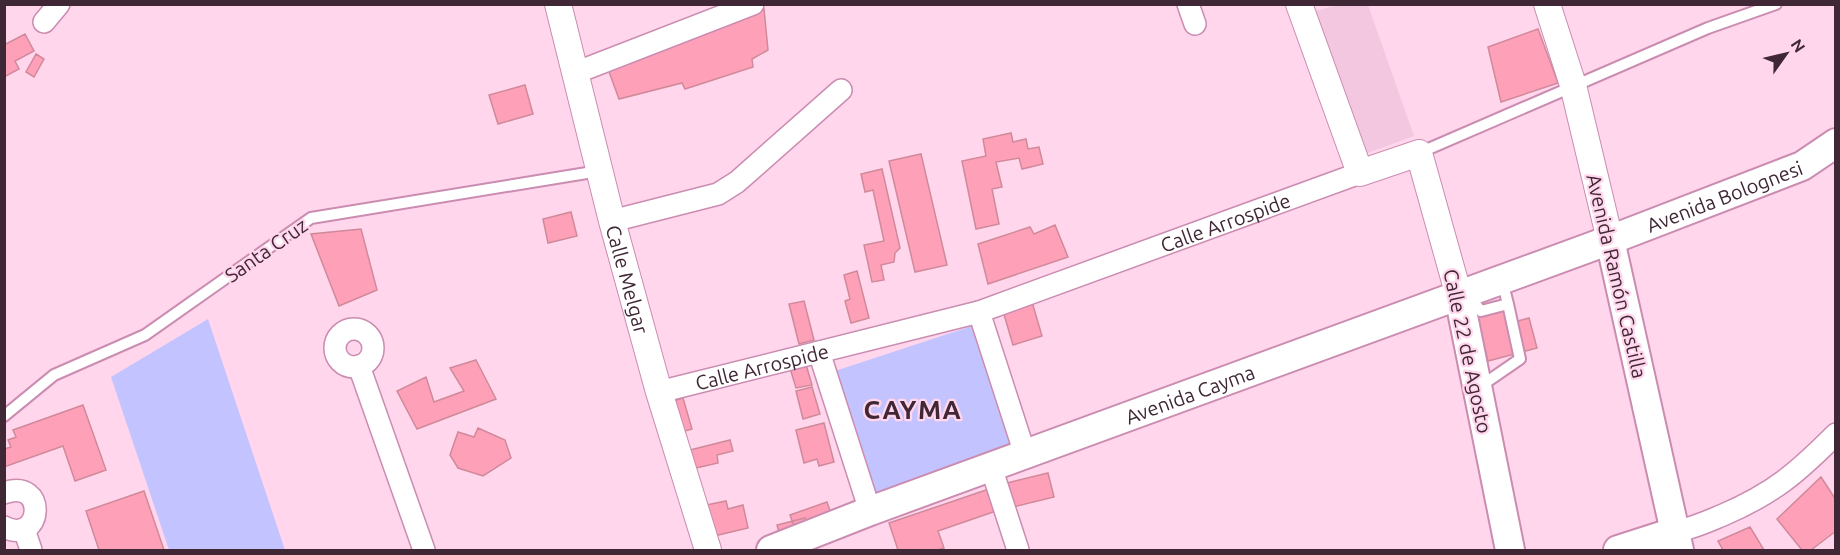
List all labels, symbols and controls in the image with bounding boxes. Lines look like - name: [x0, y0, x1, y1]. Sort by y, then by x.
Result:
- north arrow: [1756, 24, 1816, 84]
- text: N: [1788, 36, 1809, 56]
- street label: Avenida Bolognesi: [1643, 155, 1806, 236]
- street label: Avenida Ramón Castilla: [1582, 172, 1652, 380]
- street label: Calle Arrospide: [1157, 188, 1293, 256]
- street label: Santa Cruz: [220, 213, 312, 287]
- street label: Calle Melgar: [602, 222, 654, 337]
- street label: Calle 22 de Agosto: [1439, 267, 1497, 435]
- street label: Calle Arrospide: [693, 339, 831, 394]
- street label: Avenida Cayma: [1122, 360, 1258, 428]
- district label: CAYMA: [864, 395, 962, 424]

